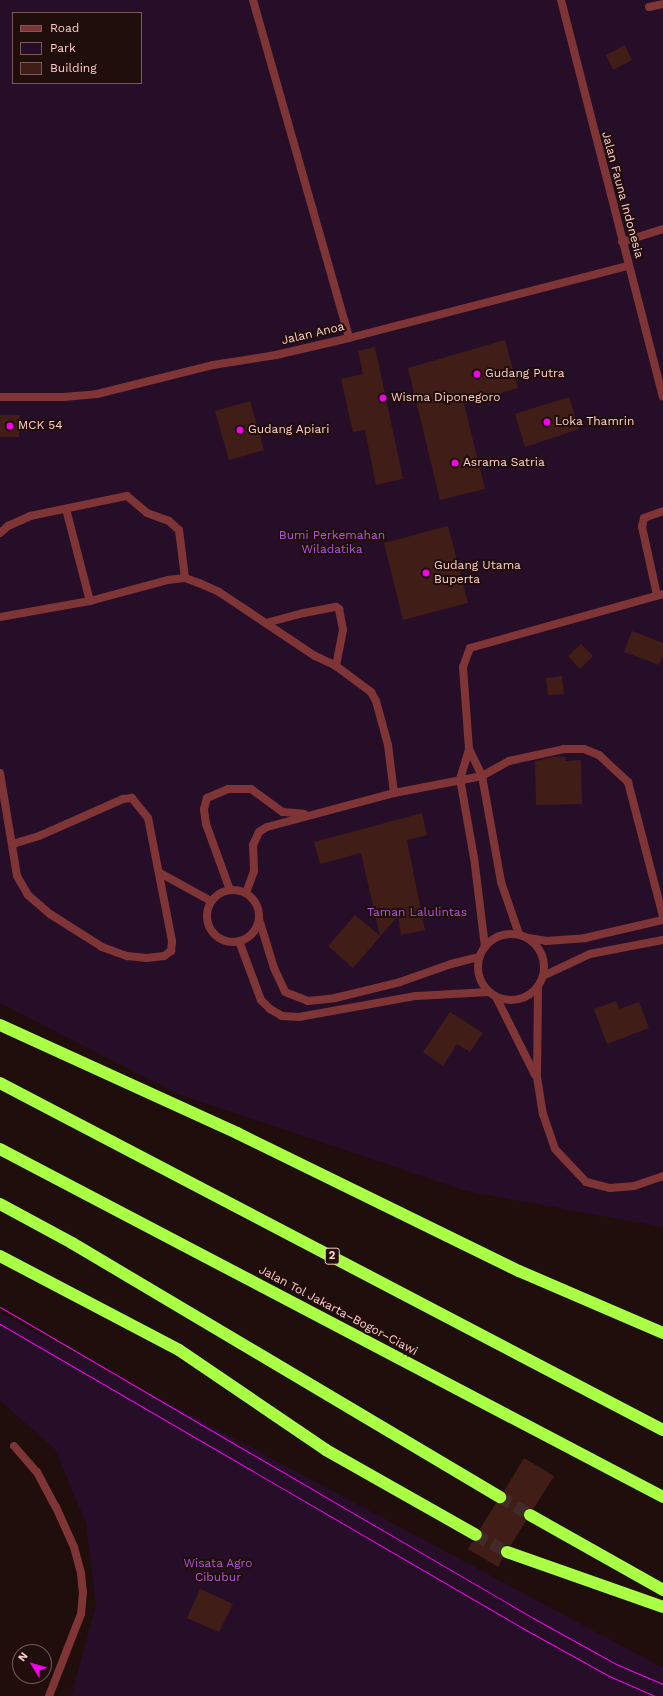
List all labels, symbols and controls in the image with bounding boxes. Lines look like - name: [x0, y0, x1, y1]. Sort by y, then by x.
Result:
- legend: [12, 12, 142, 84]
- text: Road: [50, 21, 79, 35]
- text: Park: [50, 41, 76, 55]
- text: Building: [50, 61, 97, 75]
- street label: Jalan Fauna Indonesia: [598, 130, 646, 260]
- street label: Jalan Anoa: [280, 320, 346, 348]
- place label: Gudang Putra: [485, 367, 565, 381]
- marker: Gudang Putra: [472, 369, 482, 379]
- place label: Wisma Diponegoro: [391, 391, 501, 405]
- marker: Wisma Diponegoro: [378, 393, 388, 403]
- place label: Loka Thamrin: [555, 415, 635, 429]
- marker: Loka Thamrin: [542, 417, 552, 427]
- place label: MCK 54: [18, 419, 63, 433]
- marker: MCK 54: [5, 421, 15, 431]
- place label: Gudang Apiari: [248, 423, 330, 437]
- marker: Gudang Apiari: [235, 425, 245, 435]
- place label: Asrama Satria: [463, 456, 545, 470]
- marker: Asrama Satria: [450, 458, 460, 468]
- park label: Bumi Perkemahan Wiladatika: [279, 529, 385, 557]
- place label: Gudang Utama Buperta: [434, 559, 521, 587]
- marker: Gudang Utama Buperta: [421, 568, 431, 578]
- park label: Taman Lalulintas: [367, 906, 467, 920]
- road number: 2: [324, 1247, 340, 1265]
- street label: Jalan Tol Jakarta–Bogor–Ciawi: [256, 1263, 420, 1359]
- park label: Wisata Agro Cibubur: [183, 1557, 253, 1585]
- north arrow: [12, 1644, 52, 1684]
- text: N: [15, 1650, 31, 1664]

